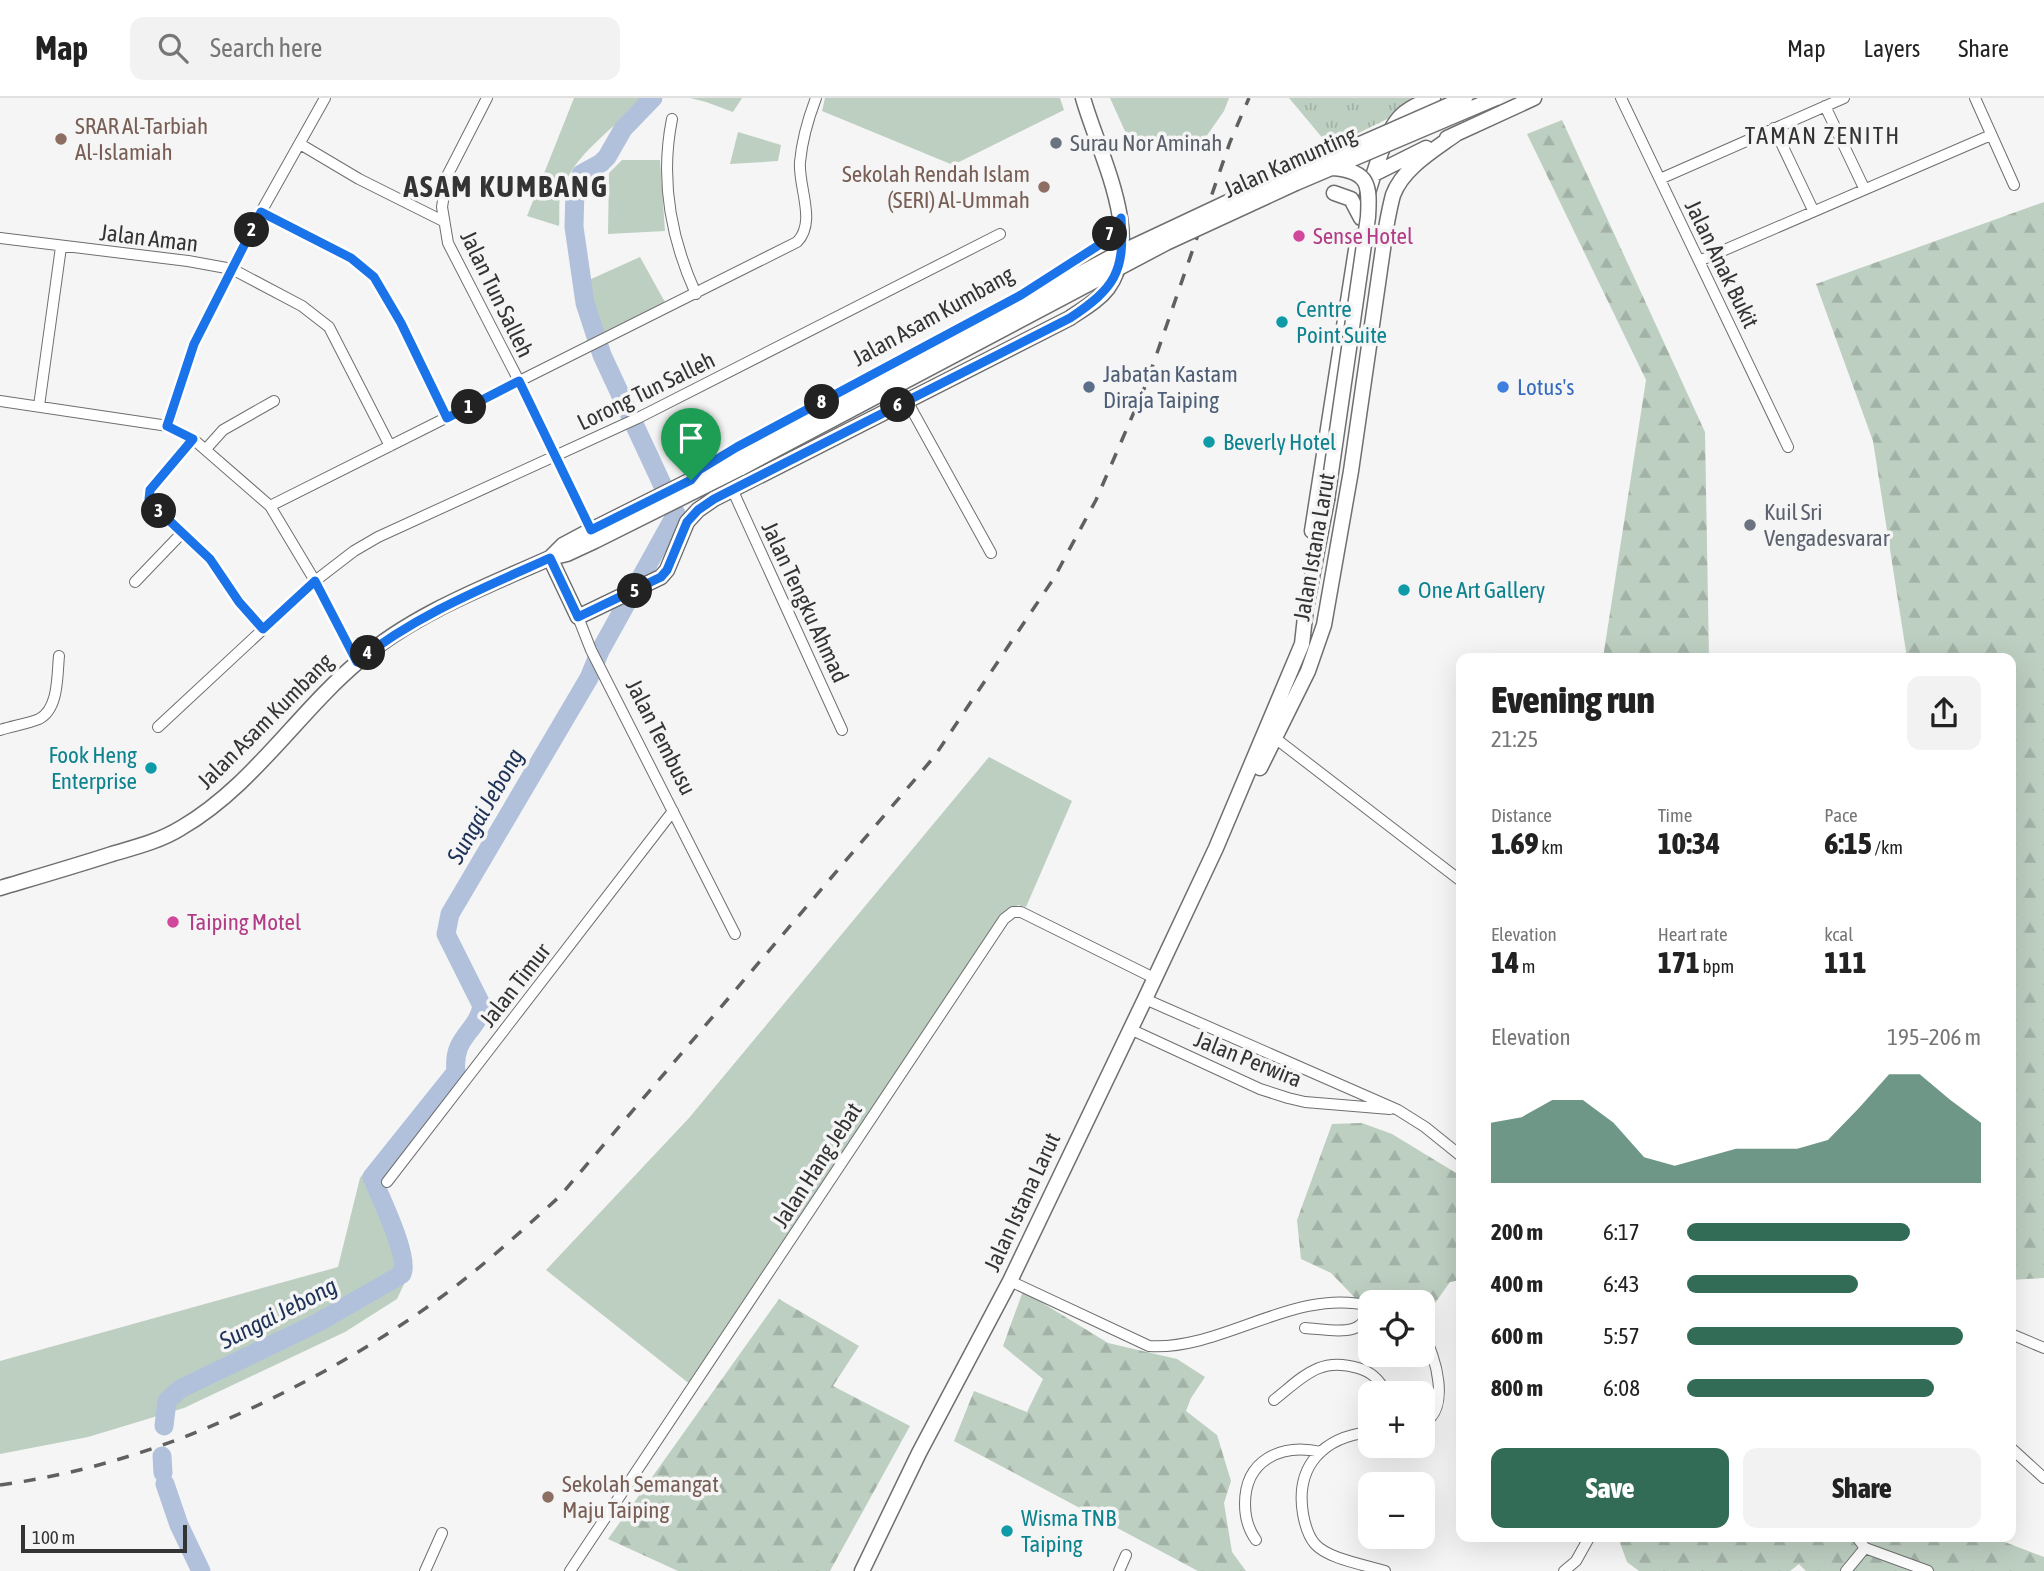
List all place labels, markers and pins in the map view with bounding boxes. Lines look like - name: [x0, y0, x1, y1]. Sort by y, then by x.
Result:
- place label: SRAR Al-Tarbiah Al-Islamiah: [75, 113, 208, 165]
- place label: Surau Nor Aminah: [1070, 130, 1223, 156]
- marker: SRAR Al-Tarbiah Al-Islamiah: [53, 131, 69, 147]
- marker: Surau Nor Aminah: [1048, 135, 1064, 151]
- place label: Sekolah Rendah Islam (SERI) Al-Ummah: [842, 161, 1030, 213]
- marker: Sekolah Rendah Islam (SERI) Al-Ummah: [1036, 179, 1052, 195]
- pin: 2: [234, 212, 270, 248]
- pin: 7: [1092, 216, 1128, 252]
- place label: Sense Hotel: [1313, 223, 1413, 249]
- marker: Sense Hotel: [1291, 228, 1307, 244]
- place label: Centre Point Suite: [1296, 296, 1387, 348]
- marker: Centre Point Suite: [1274, 314, 1290, 330]
- place label: Jabatan Kastam Diraja Taiping: [1103, 361, 1238, 413]
- place label: Lotus's: [1517, 374, 1574, 400]
- marker: Jabatan Kastam Diraja Taiping: [1081, 379, 1097, 395]
- marker: Lotus's: [1495, 379, 1511, 395]
- pin: 8: [804, 384, 840, 420]
- pin: 6: [880, 388, 916, 422]
- pin: 1: [452, 390, 486, 424]
- pin: [661, 408, 721, 480]
- place label: Beverly Hotel: [1223, 429, 1336, 455]
- marker: Beverly Hotel: [1201, 434, 1217, 450]
- pin: 3: [142, 494, 176, 528]
- place label: Kuil Sri Vengadesvarar: [1764, 499, 1891, 551]
- marker: Kuil Sri Vengadesvarar: [1742, 517, 1758, 533]
- pin: 5: [618, 574, 652, 608]
- place label: One Art Gallery: [1418, 577, 1545, 603]
- marker: One Art Gallery: [1396, 582, 1412, 598]
- pin: 4: [350, 636, 386, 670]
- place label: Fook Heng Enterprise: [48, 742, 137, 794]
- marker: Fook Heng Enterprise: [143, 760, 159, 776]
- place label: Taiping Motel: [187, 909, 301, 935]
- marker: Taiping Motel: [165, 914, 181, 930]
- place label: Sekolah Semangat Maju Taiping: [562, 1471, 719, 1523]
- marker: Sekolah Semangat Maju Taiping: [540, 1489, 556, 1505]
- place label: Wisma TNB Taiping: [1021, 1505, 1116, 1557]
- marker: Wisma TNB Taiping: [999, 1523, 1015, 1539]

